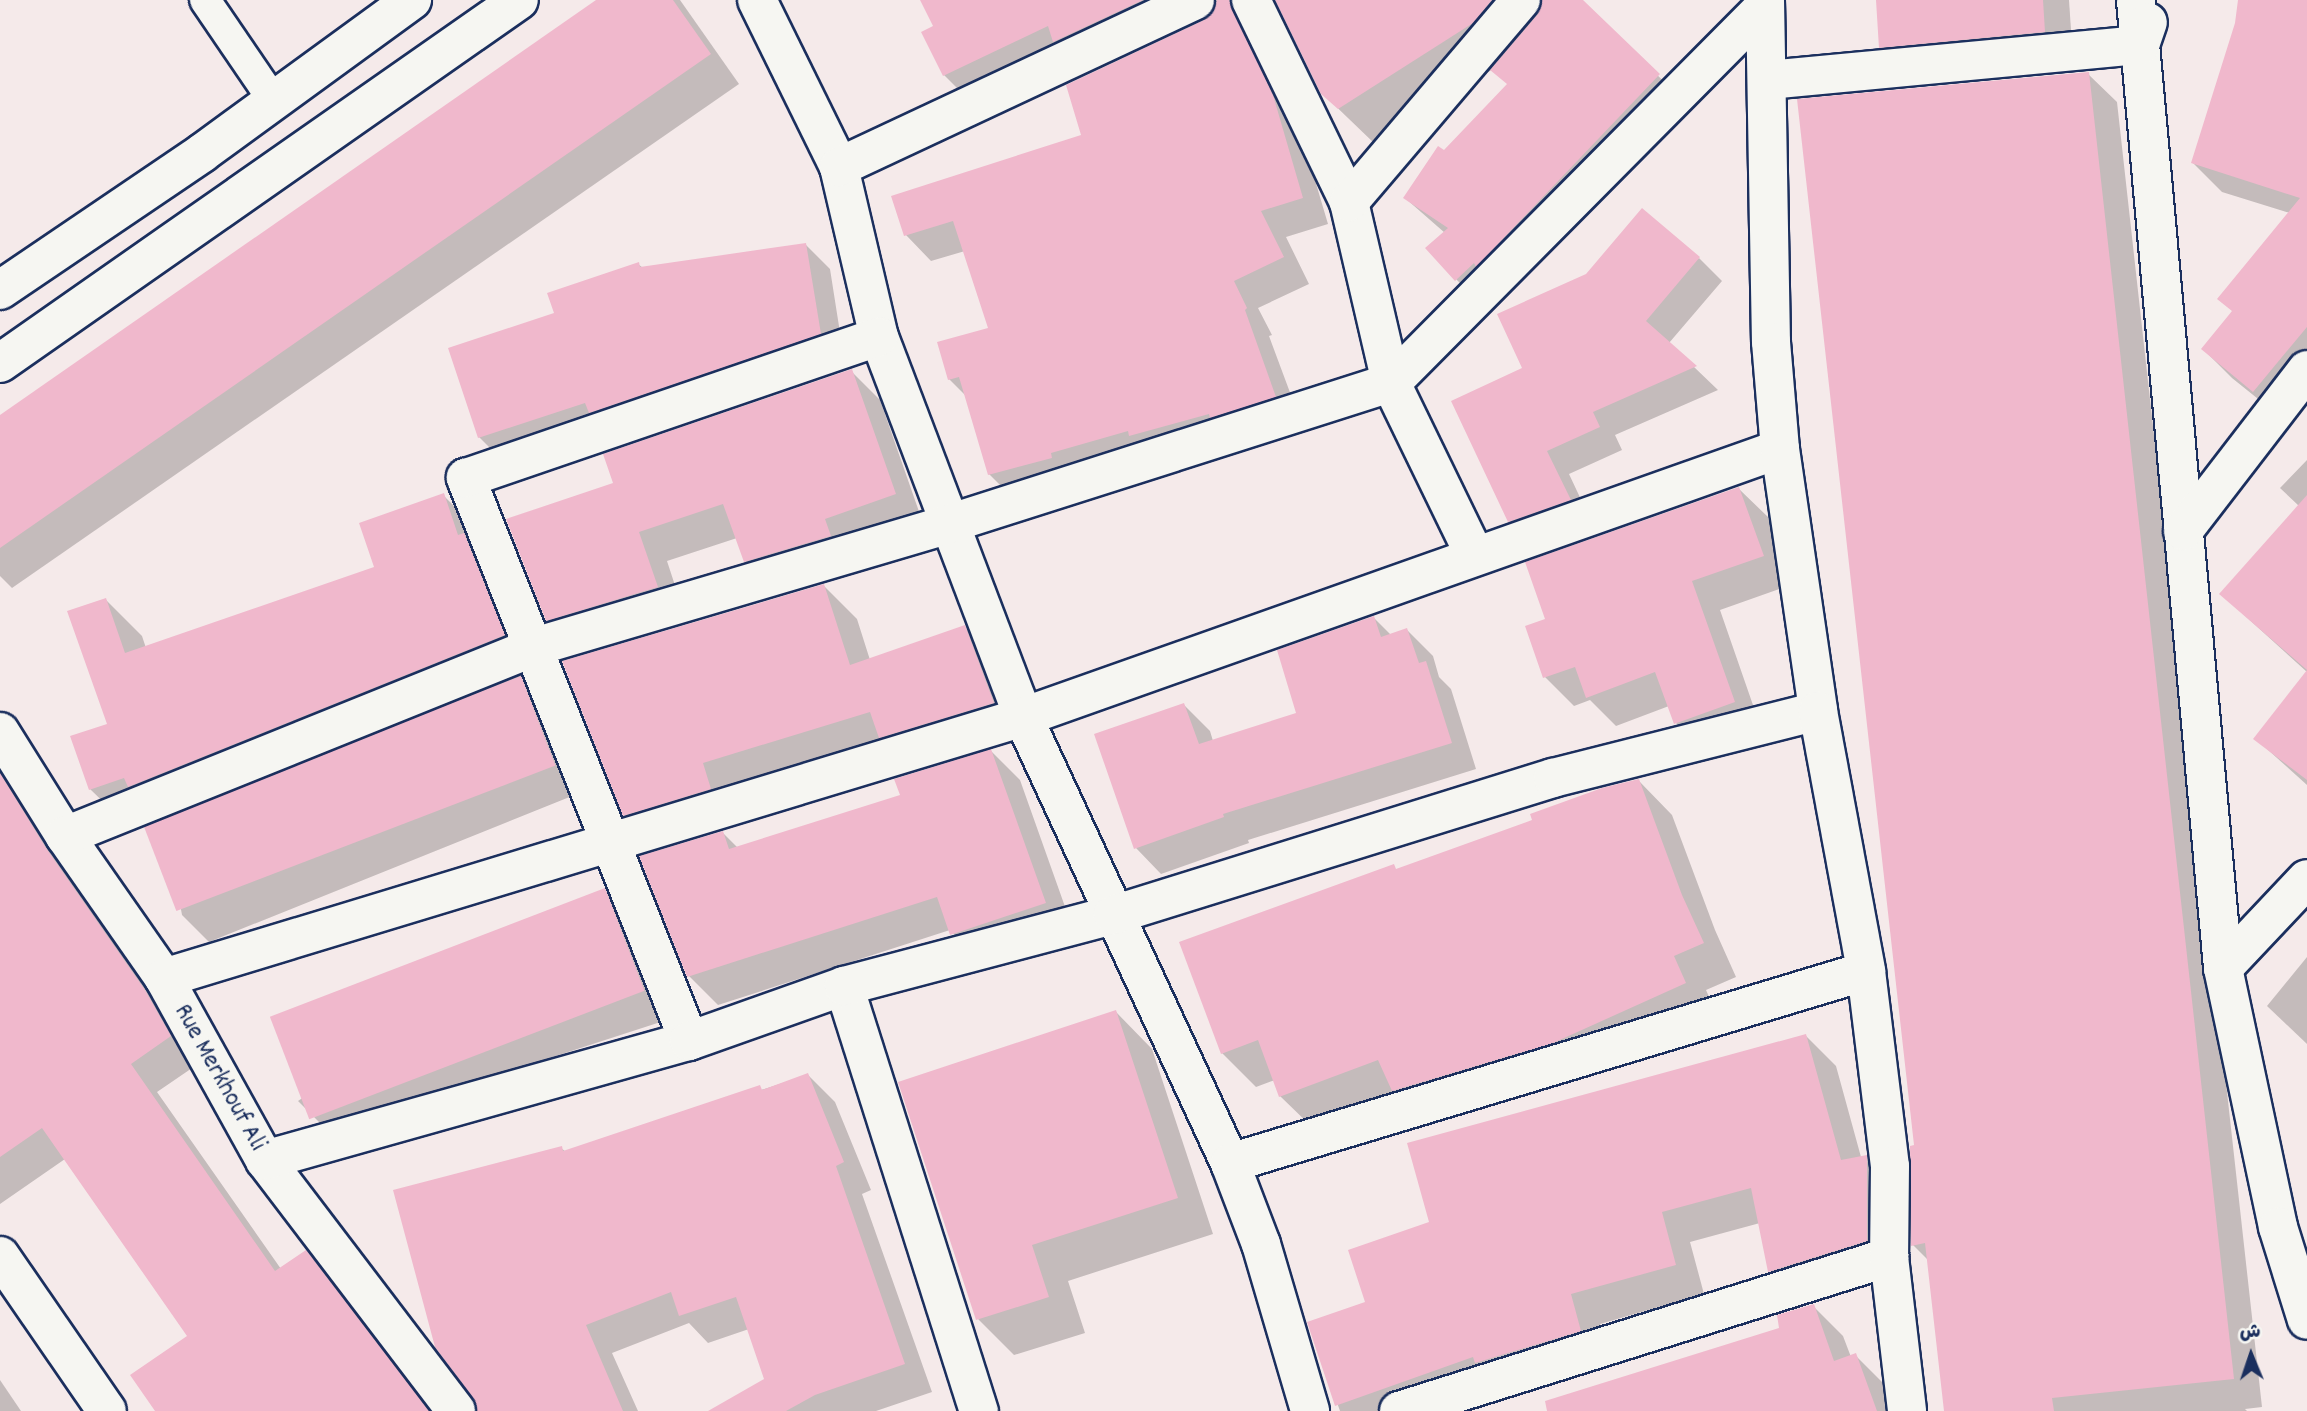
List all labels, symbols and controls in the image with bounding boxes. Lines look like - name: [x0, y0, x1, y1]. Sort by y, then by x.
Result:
- street label: Rue Merkhouf Ali: [166, 999, 272, 1157]
- north arrow: [2216, 1320, 2286, 1390]
- text: ش: [2239, 1320, 2261, 1347]

